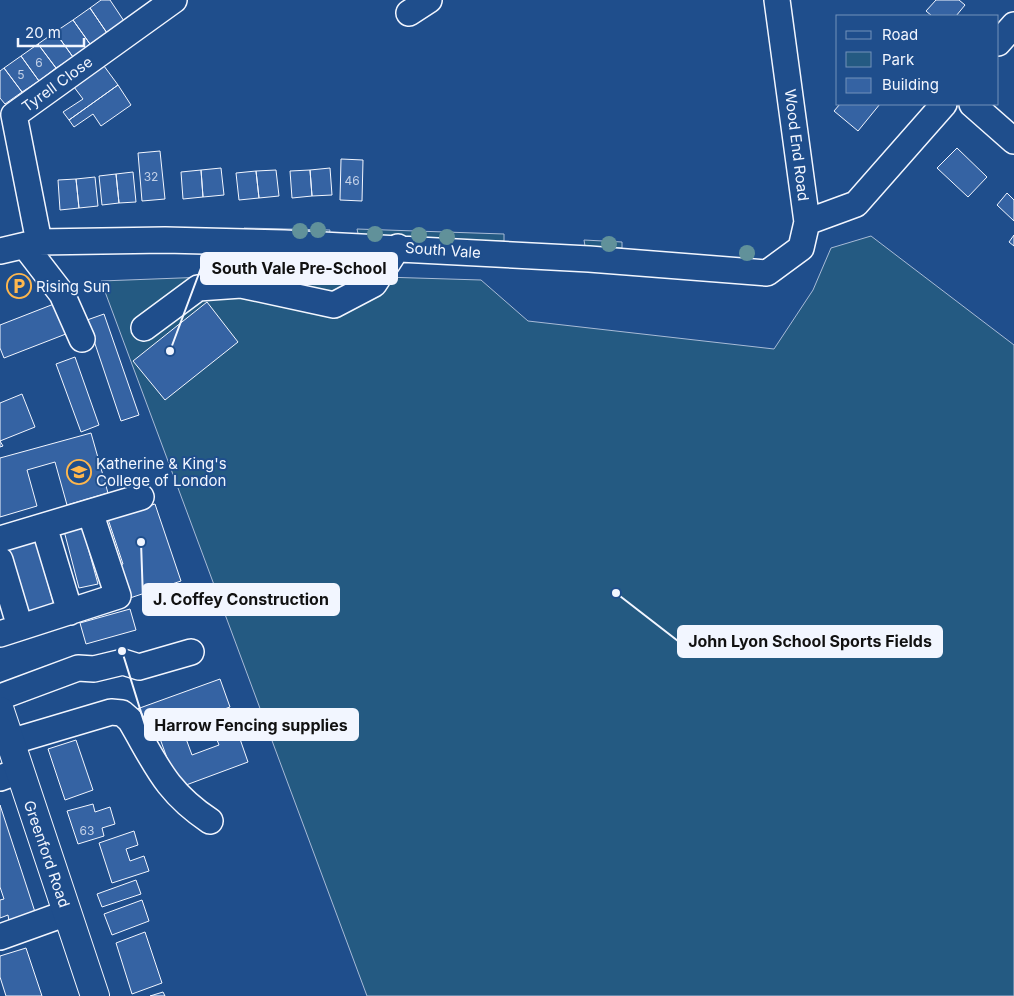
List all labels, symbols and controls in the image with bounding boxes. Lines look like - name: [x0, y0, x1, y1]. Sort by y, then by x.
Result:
- scale bar: [18, 15, 84, 47]
- legend: [836, 15, 999, 105]
- text: 20 m: [25, 23, 61, 42]
- text: Road: [882, 25, 918, 44]
- text: Park: [882, 50, 915, 69]
- street label: Tyrell Close: [18, 52, 96, 116]
- house number: 6: [35, 55, 43, 70]
- house number: 5: [17, 67, 25, 82]
- text: Building: [882, 75, 939, 94]
- street label: Wood End Road: [781, 88, 813, 202]
- house number: 32: [144, 169, 158, 184]
- house number: 46: [344, 173, 360, 188]
- street label: South Vale: [404, 238, 482, 262]
- callout: South Vale Pre-School: [201, 253, 397, 284]
- text: South Vale Pre-School: [211, 258, 387, 278]
- parking icon: Rising Sun: [6, 273, 32, 299]
- place label: Rising Sun: [36, 277, 110, 296]
- place label: Katherine & King's College of London: [96, 454, 227, 490]
- school or university icon: Katherine & King's College of London: [66, 459, 92, 485]
- callout: J. Coffey Construction: [143, 584, 339, 615]
- text: J. Coffey Construction: [153, 589, 329, 609]
- callout: John Lyon School Sports Fields: [678, 626, 942, 657]
- text: John Lyon School Sports Fields: [688, 631, 932, 651]
- callout: Harrow Fencing supplies: [145, 709, 358, 740]
- text: Harrow Fencing supplies: [154, 715, 348, 735]
- street label: Greenford Road: [20, 798, 74, 910]
- house number: 63: [80, 823, 94, 838]

